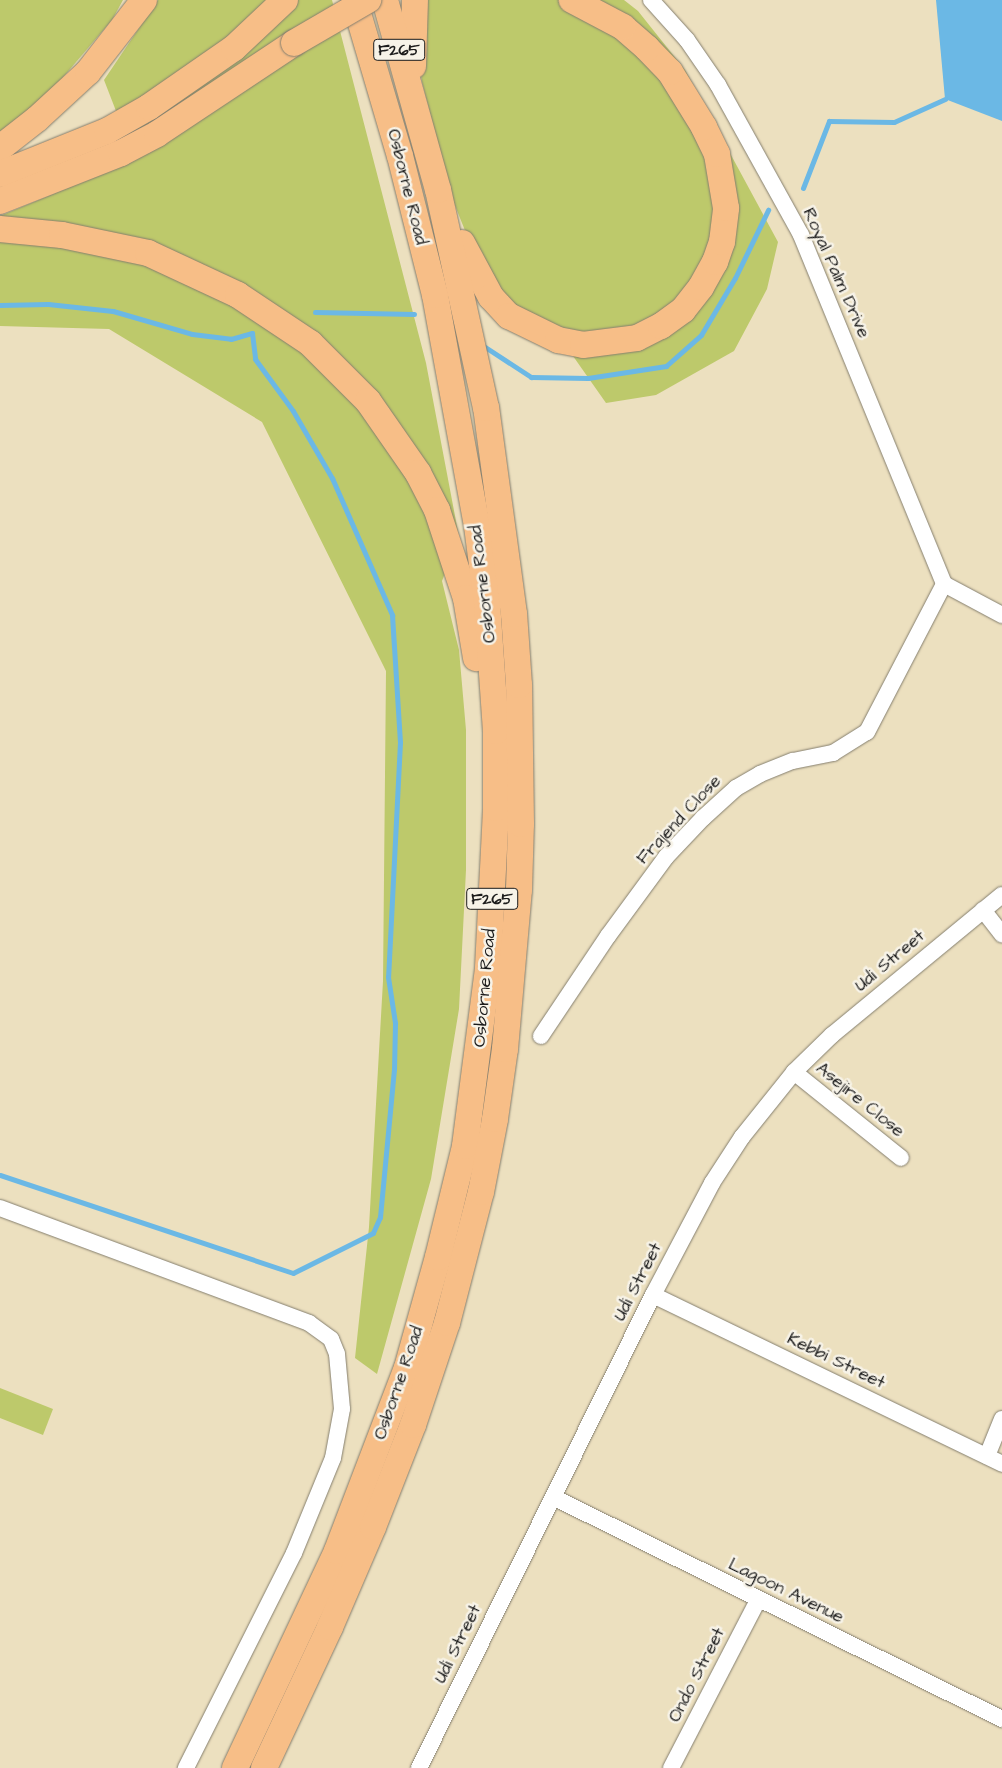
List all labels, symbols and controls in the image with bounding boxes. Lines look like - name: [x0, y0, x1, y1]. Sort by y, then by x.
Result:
- road number: F265: [373, 36, 425, 64]
- street label: Osborne Road: [382, 127, 432, 247]
- street label: Royal Palm Drive: [798, 205, 874, 341]
- street label: Osborne Road: [465, 524, 501, 644]
- street label: Frajend Close: [632, 771, 726, 869]
- road number: F265: [466, 886, 518, 912]
- street label: Udi Street: [851, 925, 929, 997]
- street label: Osborne Road: [469, 928, 501, 1048]
- street label: Asejire Close: [811, 1058, 909, 1142]
- street label: Udi Street: [609, 1239, 667, 1325]
- street label: Osborne Road: [369, 1323, 429, 1443]
- street label: Kebbi Street: [783, 1328, 889, 1394]
- street label: Lagoon Avenue: [725, 1554, 847, 1628]
- street label: Udi Street: [430, 1601, 486, 1687]
- street label: Ondo Street: [664, 1624, 730, 1726]

